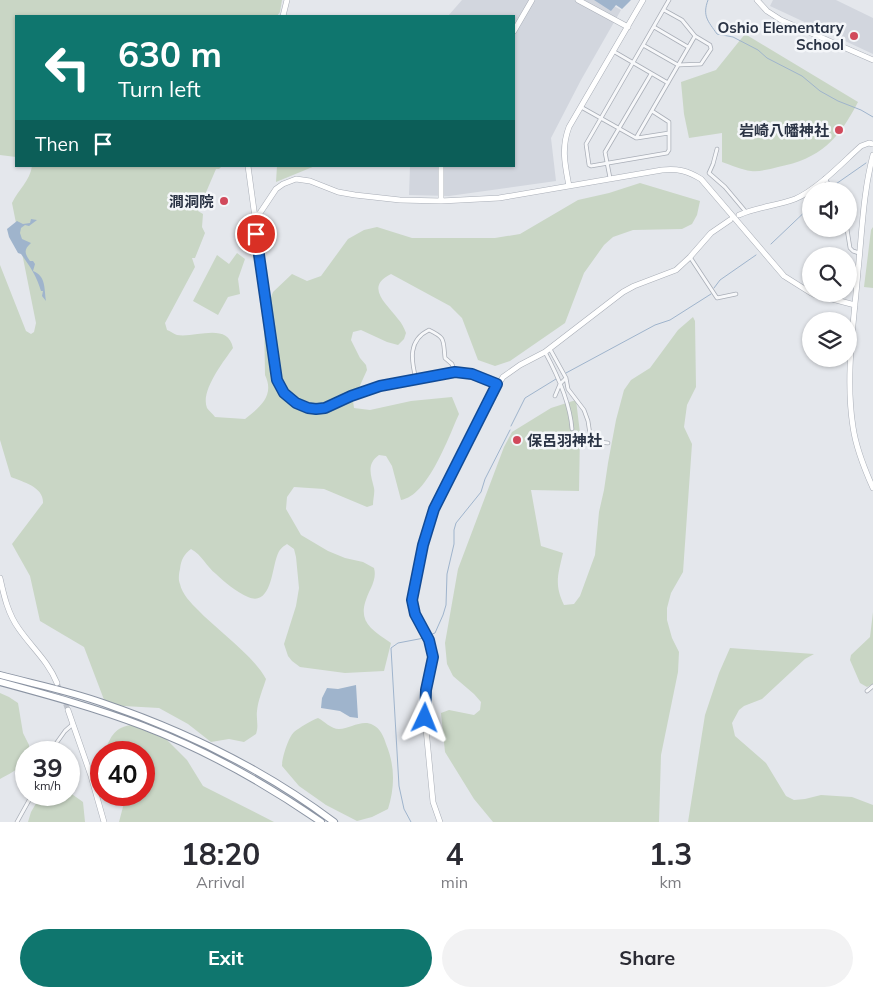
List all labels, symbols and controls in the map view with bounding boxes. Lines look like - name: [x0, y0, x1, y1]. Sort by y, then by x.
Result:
- place label: Oshio Elementary School: [717, 18, 845, 54]
- marker: Oshio Elementary School: [848, 30, 860, 42]
- text: 630 m: [118, 32, 222, 76]
- icon: left: [35, 35, 100, 100]
- text: Turn left: [118, 75, 201, 103]
- place label: 岩崎八幡神社: [739, 121, 829, 140]
- marker: 岩崎八幡神社: [833, 124, 845, 136]
- icon: arrive: [89, 130, 117, 158]
- text: Then: [35, 132, 79, 156]
- map controls: [802, 182, 857, 367]
- button: sound: [802, 182, 857, 237]
- place label: 澗洞院: [169, 192, 214, 211]
- marker: 澗洞院: [218, 195, 230, 207]
- pin: [235, 213, 277, 255]
- icon: arrive: [242, 220, 270, 248]
- button: search: [802, 247, 857, 302]
- button: layers: [802, 312, 857, 367]
- place label: 保呂羽神社: [527, 431, 602, 450]
- marker: 保呂羽神社: [511, 434, 523, 446]
- position arrow: [398, 691, 450, 743]
- speed limit sign: 40: [90, 741, 155, 806]
- text: 39: [32, 752, 63, 783]
- text: km/h: [34, 778, 61, 793]
- text: 18:20: [181, 835, 260, 873]
- text: 4: [445, 835, 463, 873]
- text: 1.3: [649, 835, 692, 873]
- text: Arrival: [196, 872, 245, 892]
- text: min: [441, 872, 468, 892]
- text: km: [659, 872, 682, 892]
- button: Exit: [20, 929, 432, 987]
- button: Share: [442, 929, 853, 987]

